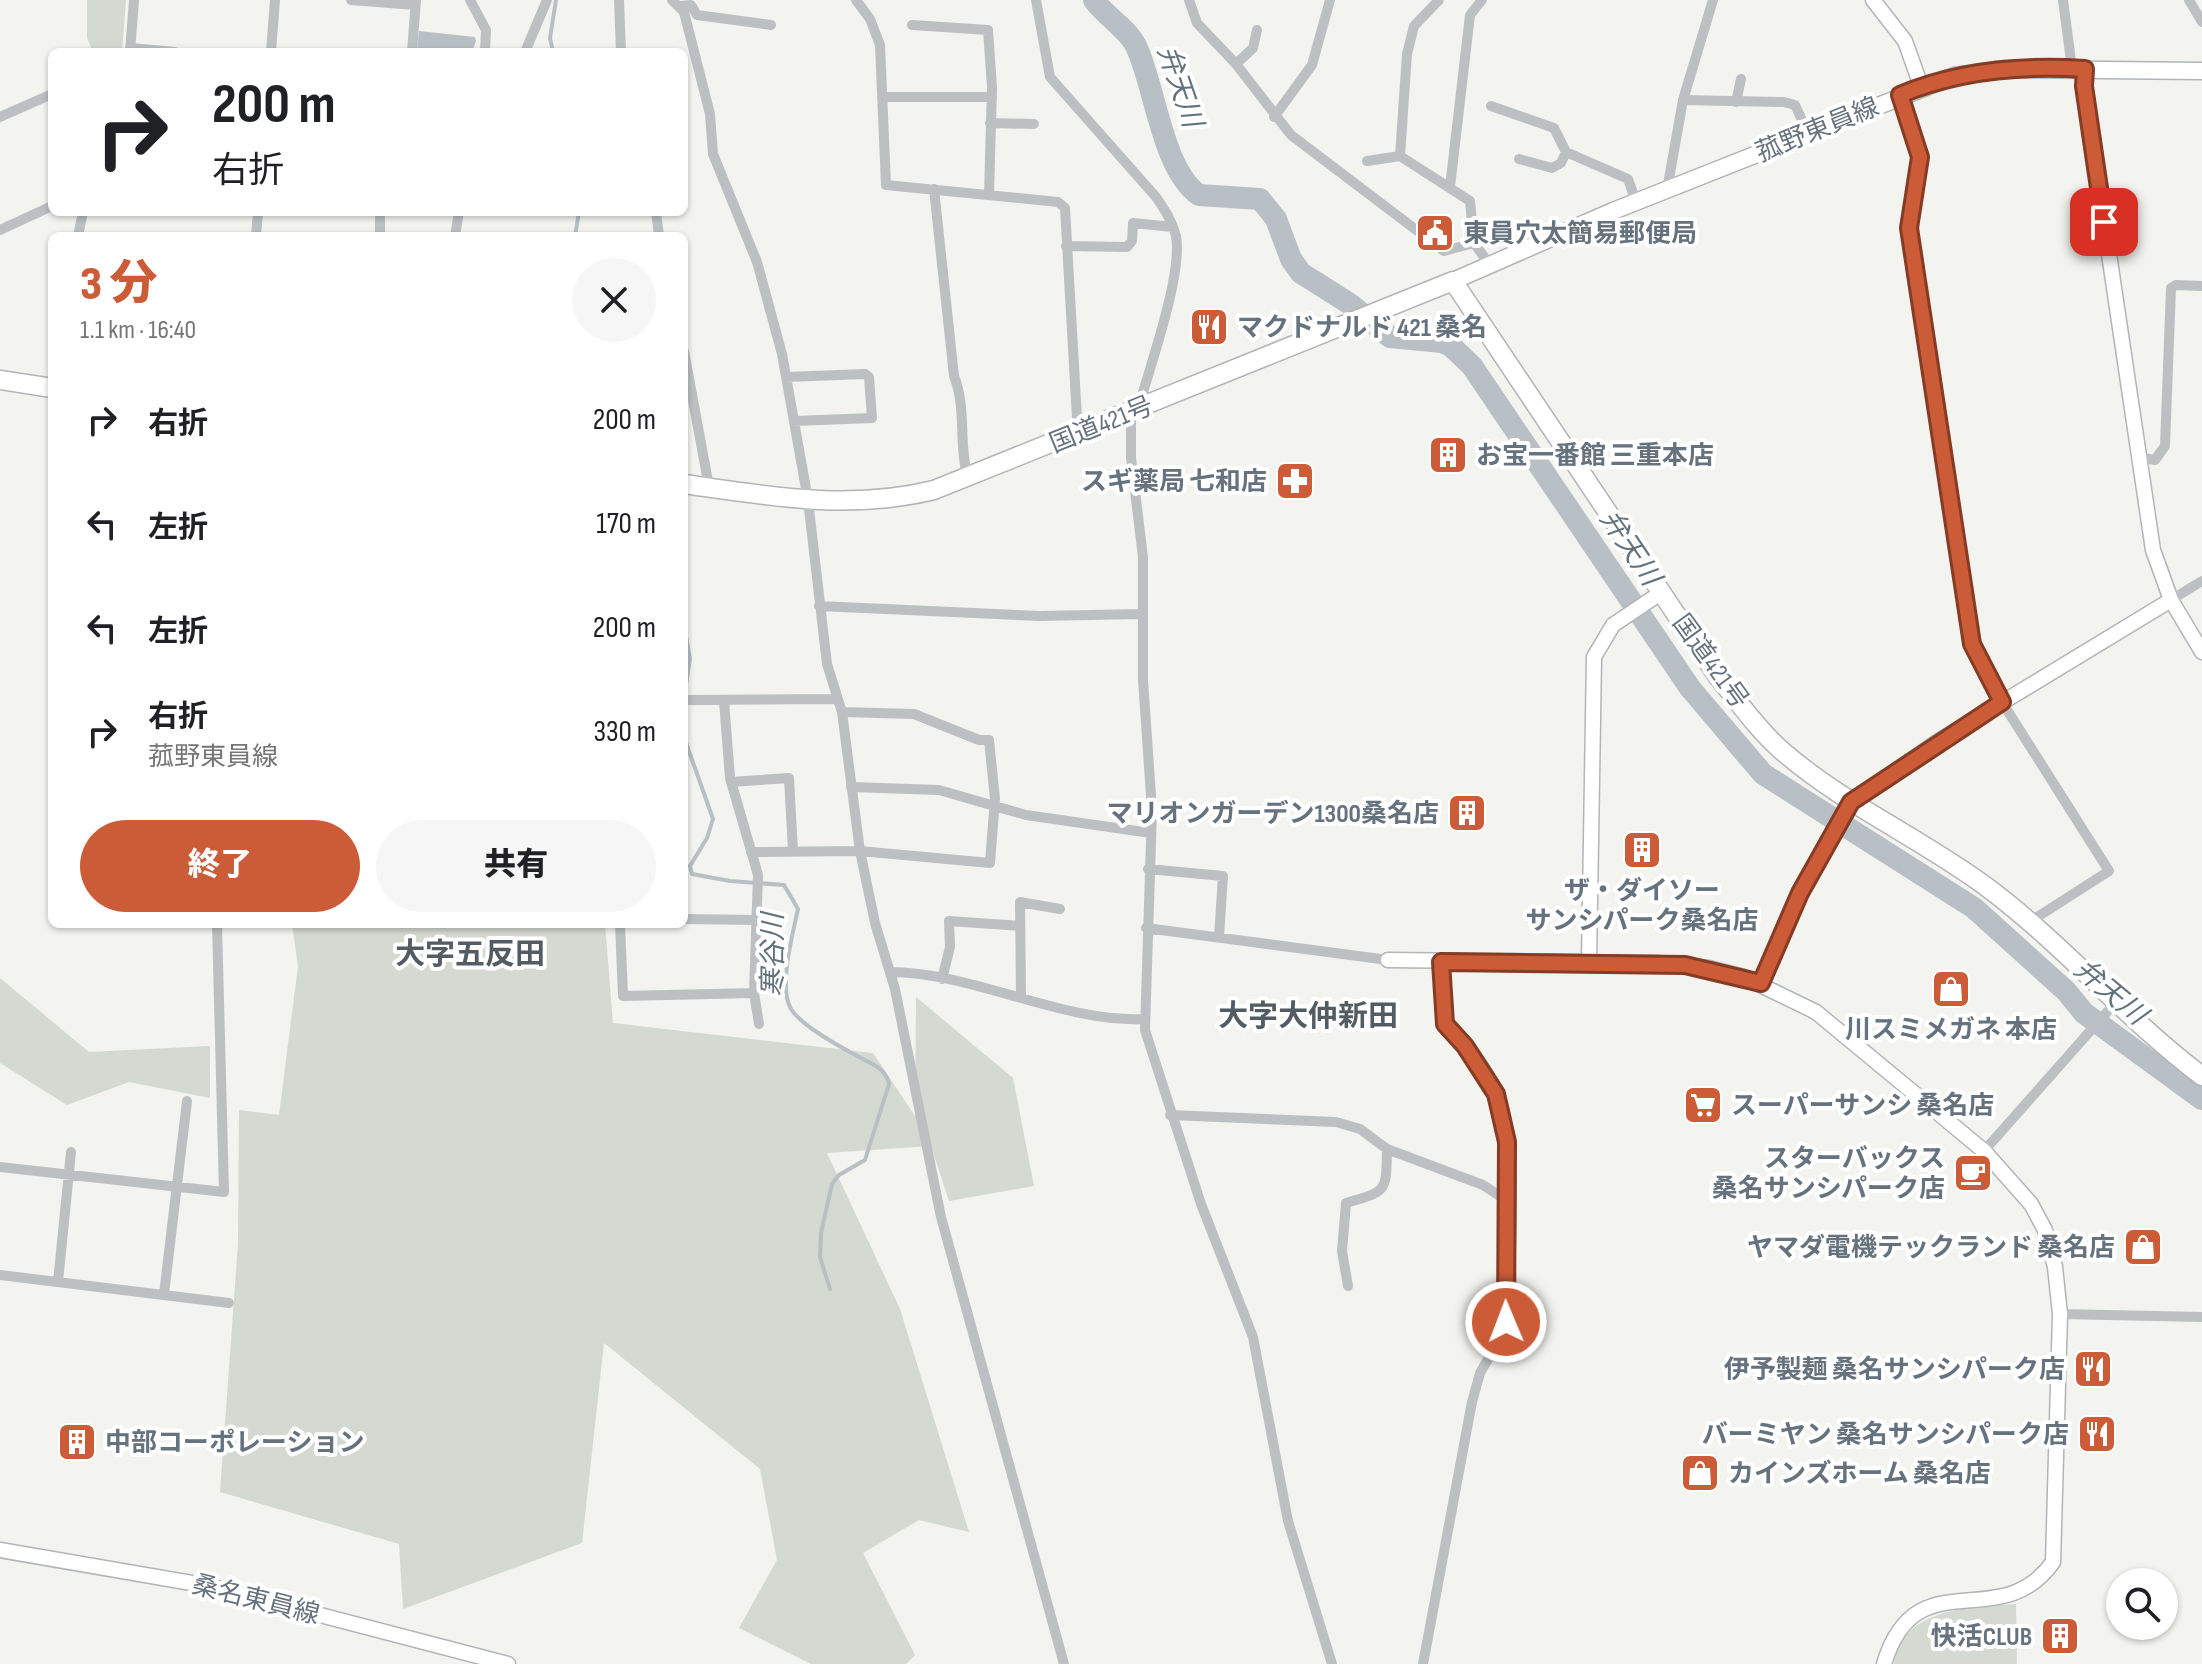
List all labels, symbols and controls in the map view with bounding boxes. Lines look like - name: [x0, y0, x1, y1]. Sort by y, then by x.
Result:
- water label: 弁天川: [1150, 41, 1210, 134]
- text: 200 m: [212, 72, 336, 139]
- icon: right: [80, 80, 184, 184]
- street label: 菰野東員線: [1751, 92, 1884, 169]
- text: 右折: [212, 150, 284, 193]
- pin: [2070, 188, 2138, 256]
- icon: arrive: [2082, 200, 2126, 244]
- public building icon: 東員穴太簡易郵便局: [1414, 212, 1456, 254]
- place label: 東員穴太簡易郵便局: [1463, 219, 1697, 250]
- text: 3 分: [80, 256, 158, 313]
- button: close: [572, 258, 656, 342]
- restaurant icon: マクドナルド 421 桑名: [1188, 306, 1230, 348]
- place label: マクドナルド 421 桑名: [1237, 313, 1487, 344]
- text: 1.1 km · 16:40: [80, 315, 196, 346]
- street label: 国道421号: [1045, 391, 1158, 460]
- icon: right: [80, 398, 124, 442]
- text: 200 m: [593, 402, 656, 438]
- text: 右折: [148, 406, 208, 442]
- building icon: お宝一番館 三重本店: [1427, 434, 1469, 476]
- place label: お宝一番館 三重本店: [1476, 441, 1714, 472]
- pharmacy icon: スギ薬局 七和店: [1274, 460, 1316, 502]
- place label: スギ薬局 七和店: [1081, 467, 1267, 498]
- icon: left: [80, 502, 124, 546]
- water label: 弁天川: [1593, 504, 1669, 594]
- text: 170 m: [596, 506, 656, 542]
- text: 左折: [148, 510, 208, 546]
- icon: left: [80, 606, 124, 650]
- street label: 国道421号: [1665, 609, 1754, 715]
- text: 200 m: [593, 610, 656, 646]
- text: 左折: [148, 614, 208, 650]
- text: 右折: [148, 699, 208, 735]
- icon: right: [80, 710, 124, 754]
- text: 330 m: [593, 714, 656, 750]
- text: 菰野東員線: [148, 742, 278, 773]
- building icon: マリオンガーデン1300桑名店: [1446, 792, 1488, 834]
- place label: マリオンガーデン1300桑名店: [1106, 799, 1439, 830]
- button: 終了: [80, 820, 360, 912]
- button: 共有: [376, 820, 656, 912]
- building icon: ザ・ダイソー サンシパーク桑名店: [1621, 829, 1663, 871]
- place label: ザ・ダイソー サンシパーク桑名店: [1525, 876, 1759, 937]
- water label: 寒谷川: [757, 910, 790, 997]
- district label: 大字五反田: [395, 937, 545, 973]
- water label: 弁天川: [2067, 953, 2155, 1034]
- shop icon: 川スミメガネ 本店: [1930, 968, 1972, 1010]
- district label: 大字大仲新田: [1218, 999, 1398, 1035]
- place label: 川スミメガネ 本店: [1845, 1015, 2057, 1046]
- supermarket icon: スーパーサンシ 桑名店: [1682, 1084, 1724, 1126]
- place label: スーパーサンシ 桑名店: [1731, 1091, 1994, 1122]
- place label: スターバックス 桑名サンシパーク店: [1712, 1144, 1945, 1205]
- cafe icon: スターバックス 桑名サンシパーク店: [1952, 1152, 1994, 1194]
- shop icon: ヤマダ電機テックランド 桑名店: [2122, 1226, 2164, 1268]
- place label: ヤマダ電機テックランド 桑名店: [1747, 1233, 2115, 1264]
- position arrow: [1464, 1280, 1548, 1364]
- restaurant icon: 伊予製麺 桑名サンシパーク店: [2072, 1348, 2114, 1390]
- place label: 伊予製麺 桑名サンシパーク店: [1724, 1355, 2065, 1386]
- restaurant icon: バーミヤン 桑名サンシパーク店: [2076, 1413, 2118, 1455]
- place label: バーミヤン 桑名サンシパーク店: [1702, 1420, 2069, 1451]
- building icon: 中部コーポレーション: [56, 1421, 98, 1463]
- place label: 中部コーポレーション: [105, 1428, 364, 1459]
- shop icon: カインズホーム 桑名店: [1679, 1452, 1721, 1494]
- place label: カインズホーム 桑名店: [1728, 1459, 1991, 1490]
- map controls: [2106, 1568, 2178, 1640]
- button: search: [2106, 1568, 2178, 1640]
- street label: 桑名東員線: [189, 1570, 322, 1631]
- building icon: 快活CLUB: [2039, 1615, 2081, 1657]
- place label: 快活CLUB: [1931, 1622, 2032, 1653]

